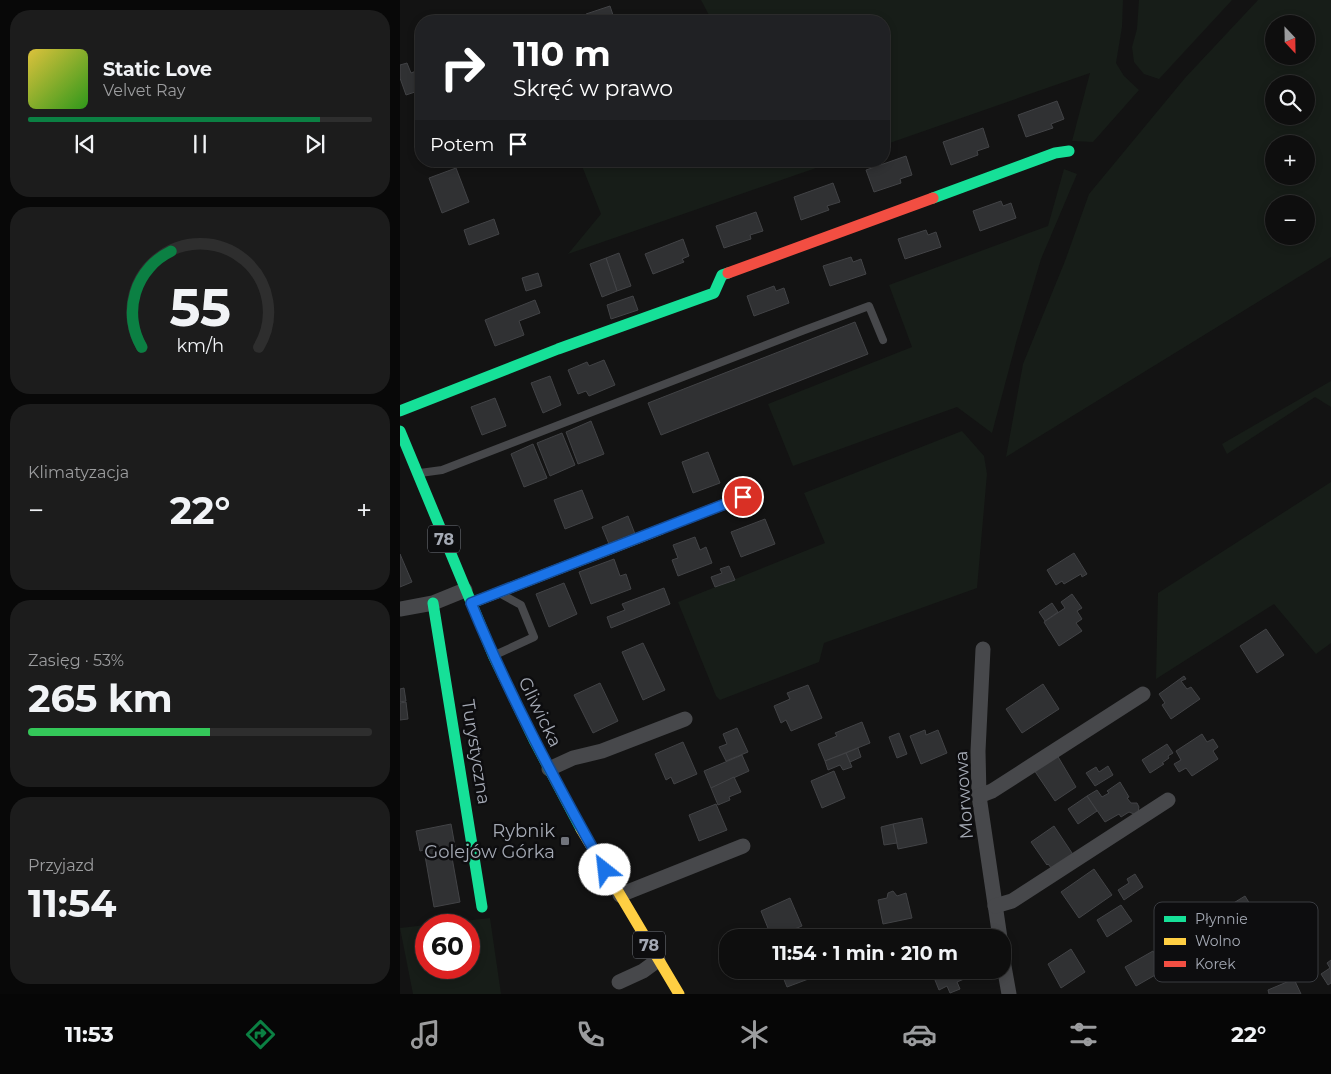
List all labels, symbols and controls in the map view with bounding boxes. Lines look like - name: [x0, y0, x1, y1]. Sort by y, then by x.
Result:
- north arrow: [1265, 15, 1315, 65]
- map controls: [1265, 15, 1315, 245]
- text: 110 m: [513, 32, 611, 75]
- icon: right: [430, 35, 495, 100]
- text: Static Love: [103, 58, 212, 81]
- text: Skręć w prawo: [513, 75, 673, 102]
- button: search: [1265, 75, 1315, 125]
- text: Velvet Ray: [103, 81, 185, 100]
- icon: previous: [71, 130, 99, 158]
- icon: pause: [186, 130, 214, 158]
- icon: next: [301, 130, 329, 158]
- icon: arrive: [504, 130, 532, 158]
- text: Potem: [430, 133, 494, 156]
- button: +: [1265, 135, 1315, 185]
- button: −: [1265, 195, 1315, 245]
- text: 55: [169, 276, 231, 339]
- text: km/h: [176, 335, 224, 356]
- text: Klimatyzacja: [28, 463, 129, 482]
- pin: [722, 476, 764, 518]
- icon: arrive: [729, 483, 757, 511]
- text: 22°: [170, 487, 230, 534]
- text: −: [28, 493, 44, 527]
- text: +: [356, 493, 372, 527]
- road number: 78: [428, 526, 460, 552]
- text: Zasięg · 53%: [28, 651, 124, 670]
- street label: Gliwicka: [514, 673, 566, 751]
- text: 265 km: [28, 675, 173, 722]
- street label: Turystyczna: [457, 698, 495, 806]
- street label: Morwowa: [950, 750, 978, 840]
- place label: Rybnik Golejów Górka: [424, 820, 555, 863]
- marker: Rybnik Golejów Górka: [559, 835, 571, 847]
- position arrow: [578, 843, 630, 895]
- text: Przyjazd: [28, 856, 94, 875]
- text: 11:54: [28, 880, 117, 927]
- legend: [1154, 902, 1318, 982]
- text: Płynnie: [1195, 910, 1248, 928]
- speed limit sign: 60: [415, 914, 480, 979]
- road number: 78: [633, 932, 665, 958]
- text: Wolno: [1195, 932, 1241, 950]
- text: 11:54 · 1 min · 210 m: [772, 942, 958, 965]
- text: Korek: [1195, 955, 1236, 973]
- icon: directions: [243, 1017, 278, 1052]
- icon: music: [408, 1017, 443, 1052]
- icon: phone: [573, 1017, 608, 1052]
- icon: climate: [737, 1017, 772, 1052]
- icon: car: [902, 1017, 937, 1052]
- icon: filters: [1066, 1017, 1101, 1052]
- text: 11:53: [65, 1021, 114, 1048]
- text: 22°: [1231, 1021, 1266, 1048]

